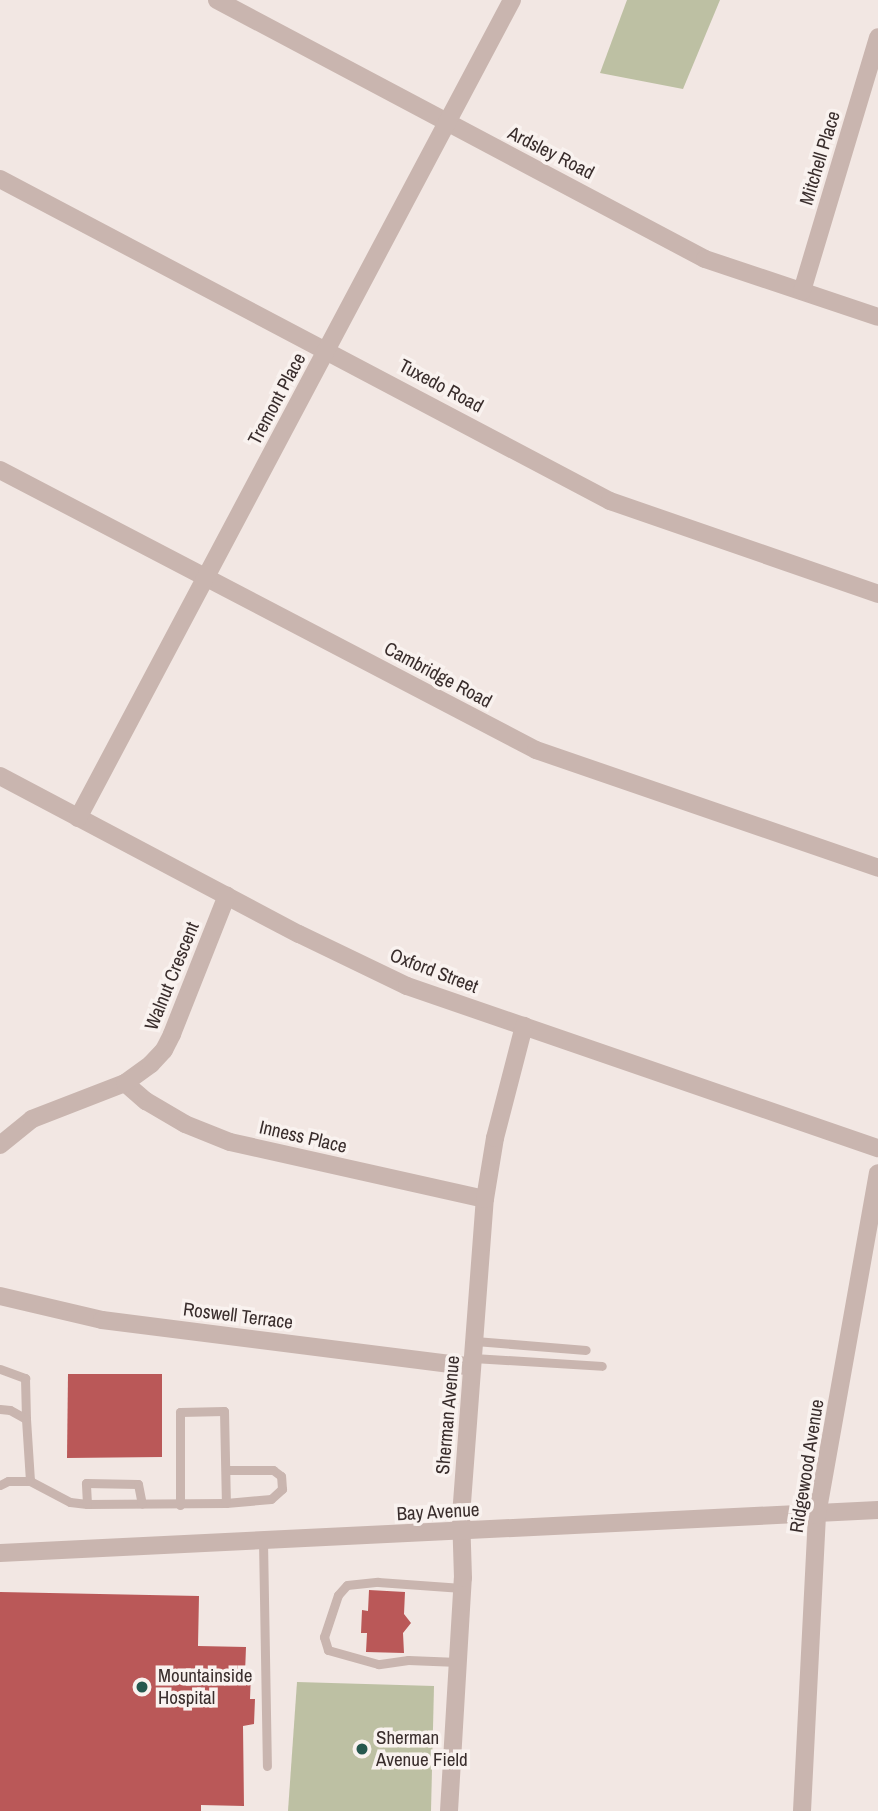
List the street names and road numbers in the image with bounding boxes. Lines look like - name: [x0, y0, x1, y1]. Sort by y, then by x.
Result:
- street label: Mitchell Place: [795, 108, 845, 208]
- street label: Ardsley Road: [504, 122, 598, 184]
- street label: Tremont Place: [243, 349, 311, 449]
- street label: Tuxedo Road: [395, 354, 487, 418]
- street label: Cambridge Road: [380, 637, 496, 713]
- street label: Walnut Crescent: [140, 919, 204, 1033]
- street label: Oxford Street: [387, 944, 481, 998]
- street label: Inness Place: [257, 1116, 349, 1158]
- street label: Roswell Terrace: [182, 1298, 294, 1334]
- street label: Sherman Avenue: [431, 1354, 465, 1476]
- street label: Ridgewood Avenue: [785, 1397, 829, 1535]
- street label: Bay Avenue: [396, 1498, 480, 1526]

